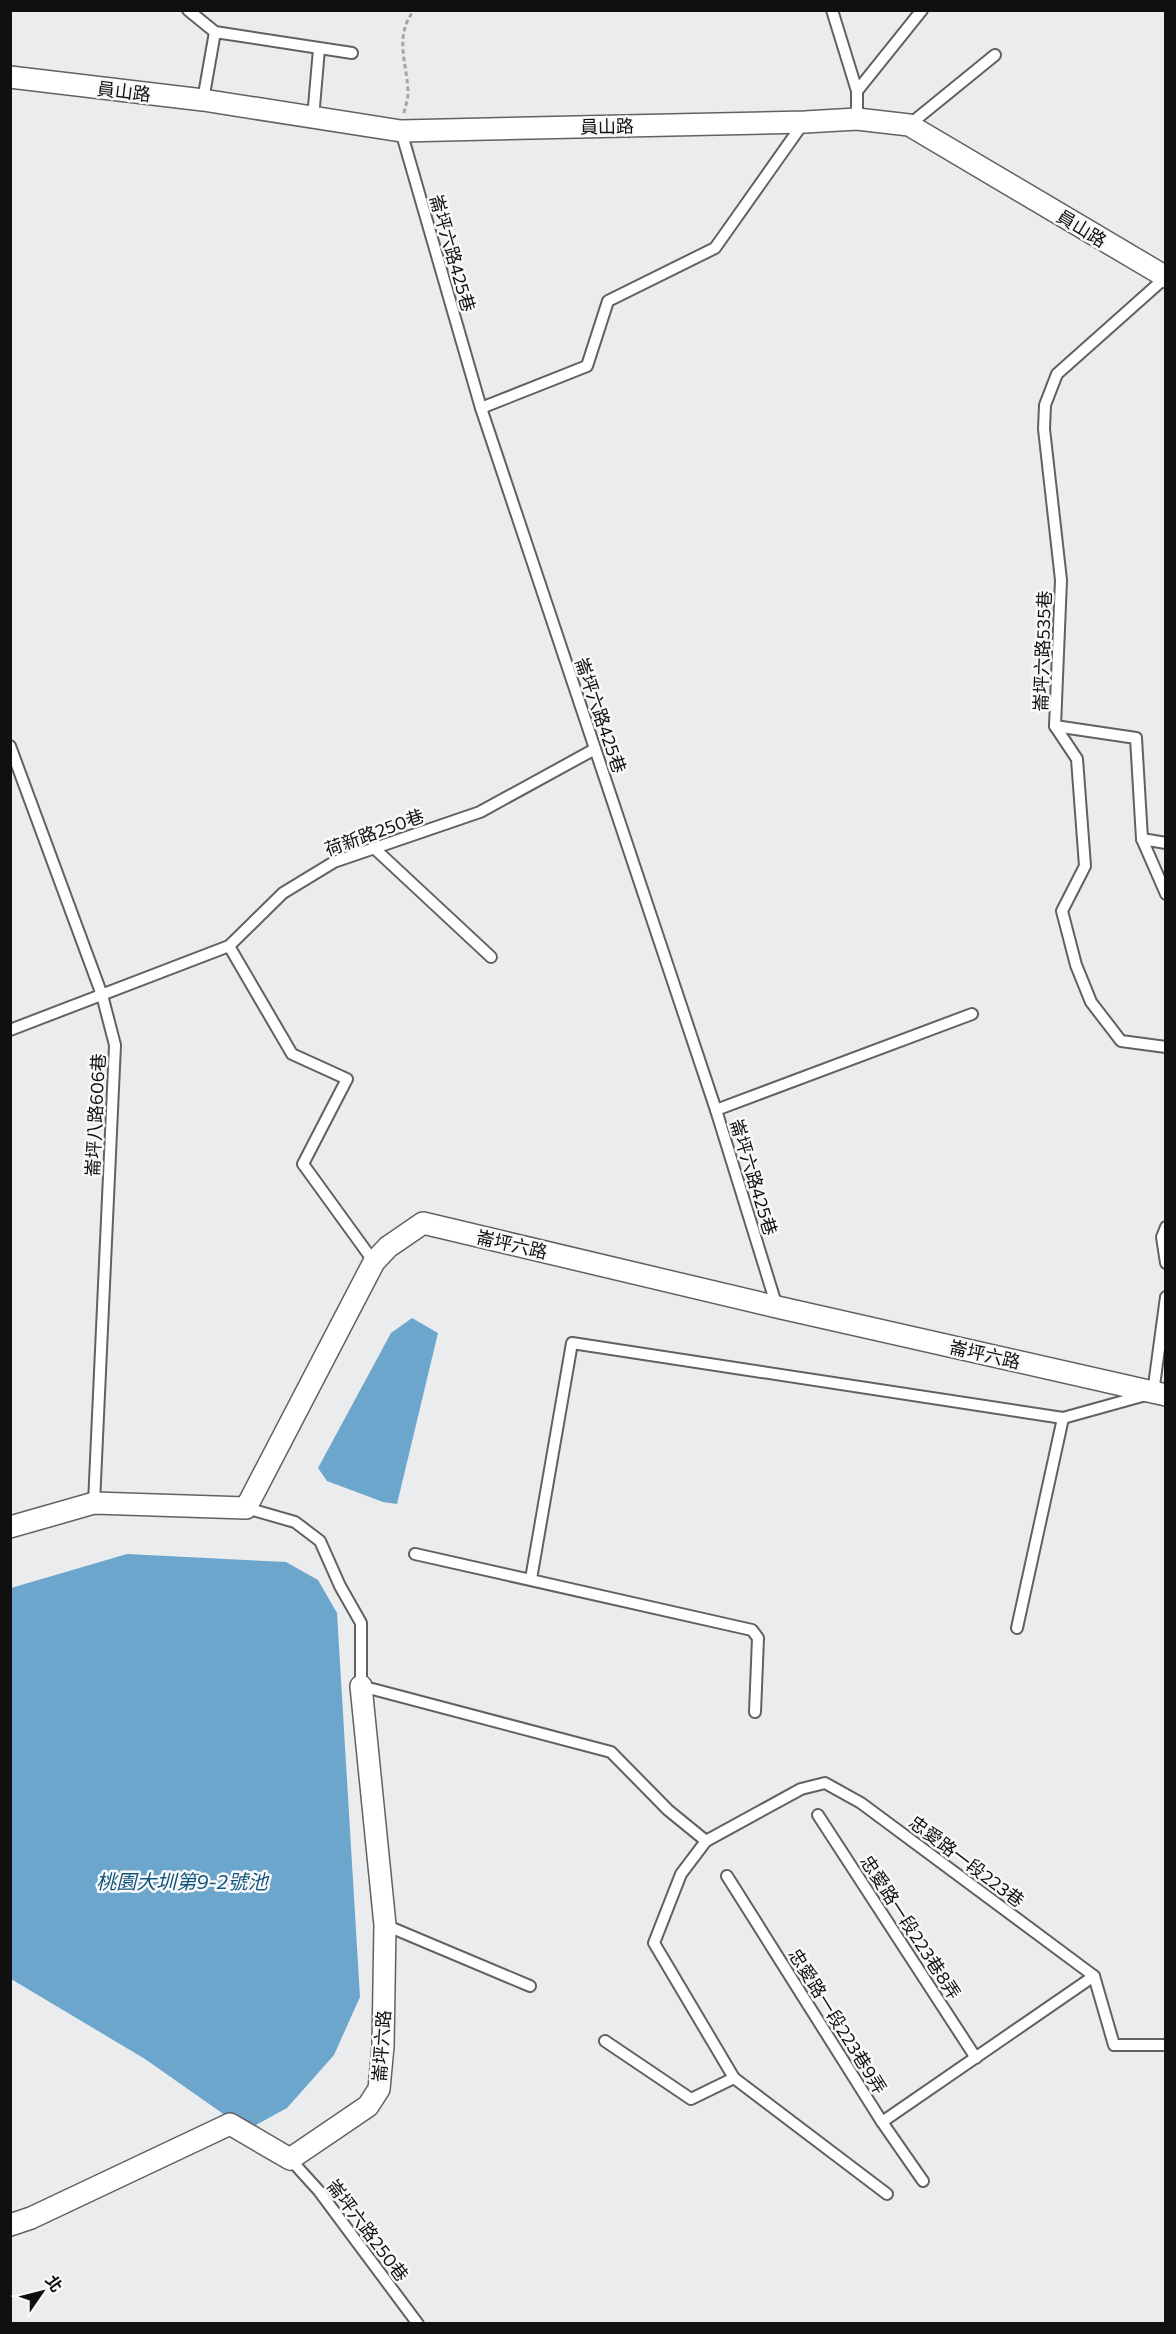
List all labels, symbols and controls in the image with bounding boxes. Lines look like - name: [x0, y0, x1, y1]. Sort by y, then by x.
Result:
- street label: 員山路: [96, 77, 152, 105]
- street label: 員山路: [580, 115, 634, 137]
- street label: 崙坪六路425巷: [426, 192, 480, 314]
- street label: 員山路: [1053, 205, 1111, 251]
- street label: 崙坪六路535巷: [1029, 590, 1055, 712]
- street label: 崙坪六路425巷: [571, 654, 631, 776]
- street label: 荷新路250巷: [321, 804, 427, 860]
- street label: 崙坪八路606巷: [81, 1053, 109, 1177]
- street label: 崙坪六路425巷: [726, 1116, 782, 1238]
- street label: 崙坪六路: [474, 1225, 550, 1263]
- street label: 崙坪六路: [947, 1335, 1023, 1373]
- street label: 忠愛路一段223巷: [905, 1811, 1029, 1911]
- street label: 忠愛路一段223巷8弄: [856, 1851, 966, 2003]
- water label: 桃園大圳第9-2號池: [96, 1869, 270, 1893]
- street label: 忠愛路一段223巷9弄: [784, 1944, 892, 2098]
- street label: 崙坪六路: [368, 2009, 394, 2083]
- street label: 崙坪六路250巷: [322, 2175, 414, 2285]
- north arrow: [12, 2262, 72, 2322]
- text: 北: [42, 2271, 67, 2295]

